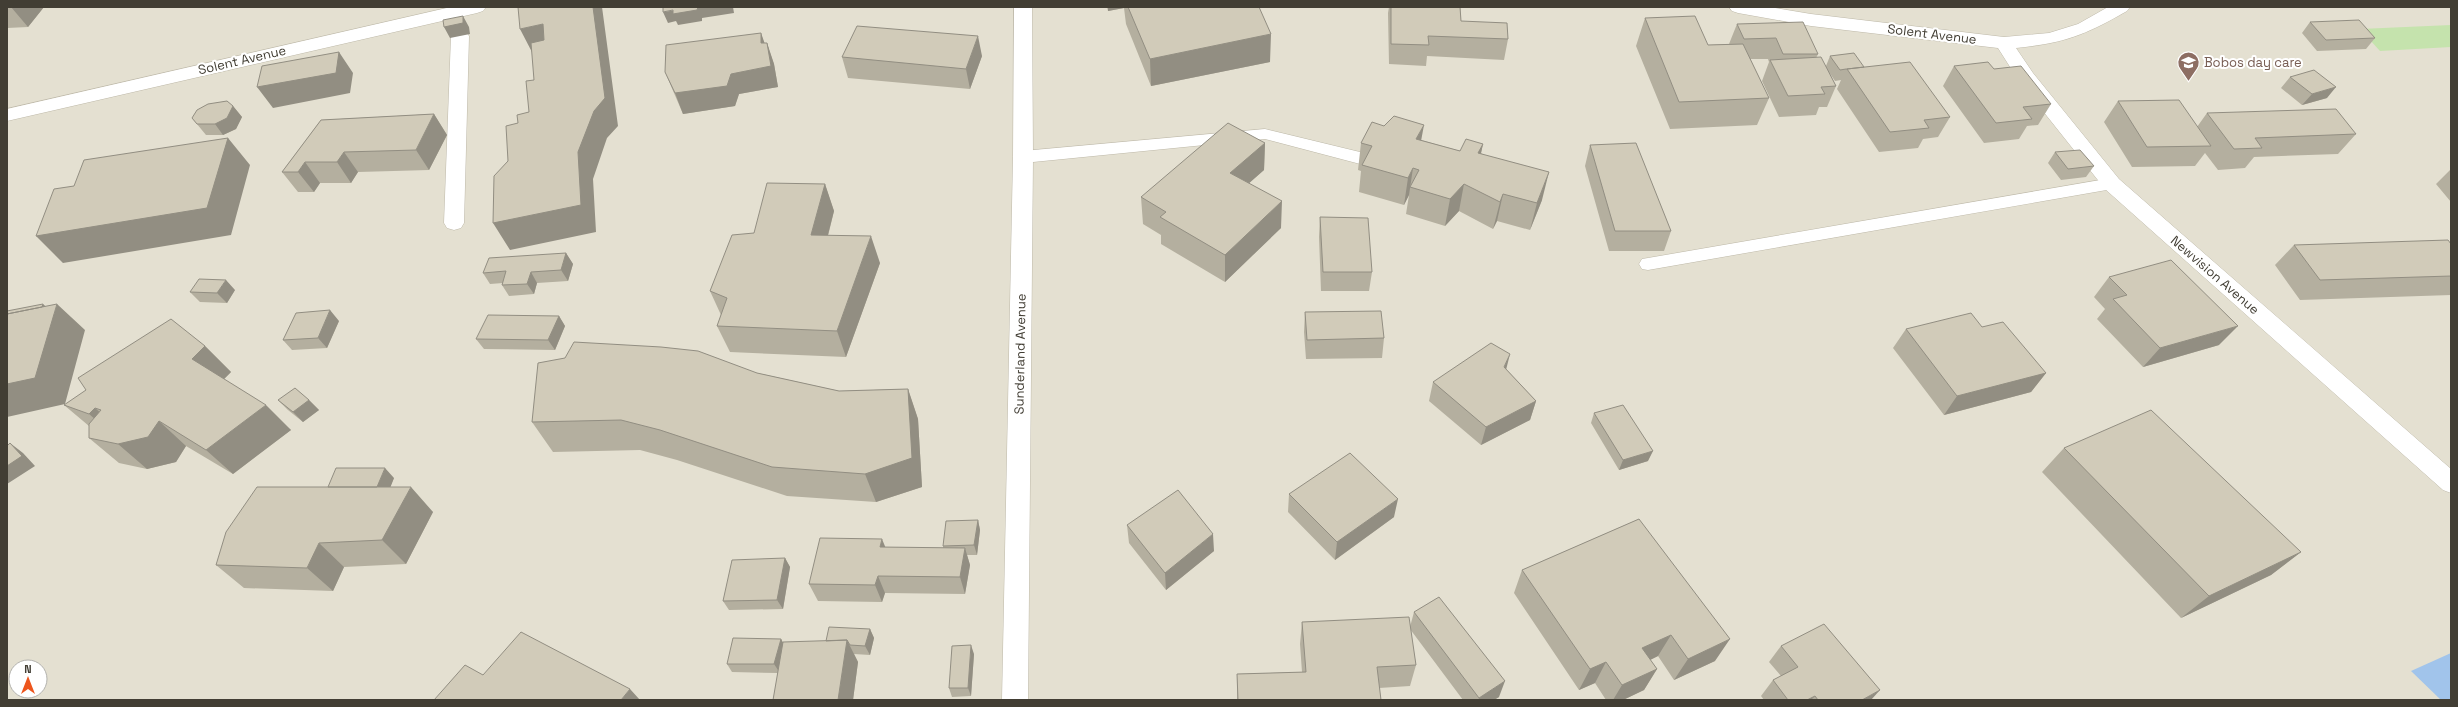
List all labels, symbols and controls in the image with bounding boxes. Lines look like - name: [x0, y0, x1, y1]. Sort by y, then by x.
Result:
- street label: Solent Avenue: [1886, 20, 1978, 48]
- street label: Solent Avenue: [196, 42, 288, 78]
- school or university icon: Bobos day care: [2176, 49, 2202, 82]
- place label: Bobos day care: [2204, 54, 2302, 71]
- street label: Newvision Avenue: [2167, 232, 2263, 318]
- street label: Sunderland Avenue: [1010, 293, 1030, 415]
- north arrow: [8, 659, 48, 699]
- text: N: [24, 662, 32, 676]

